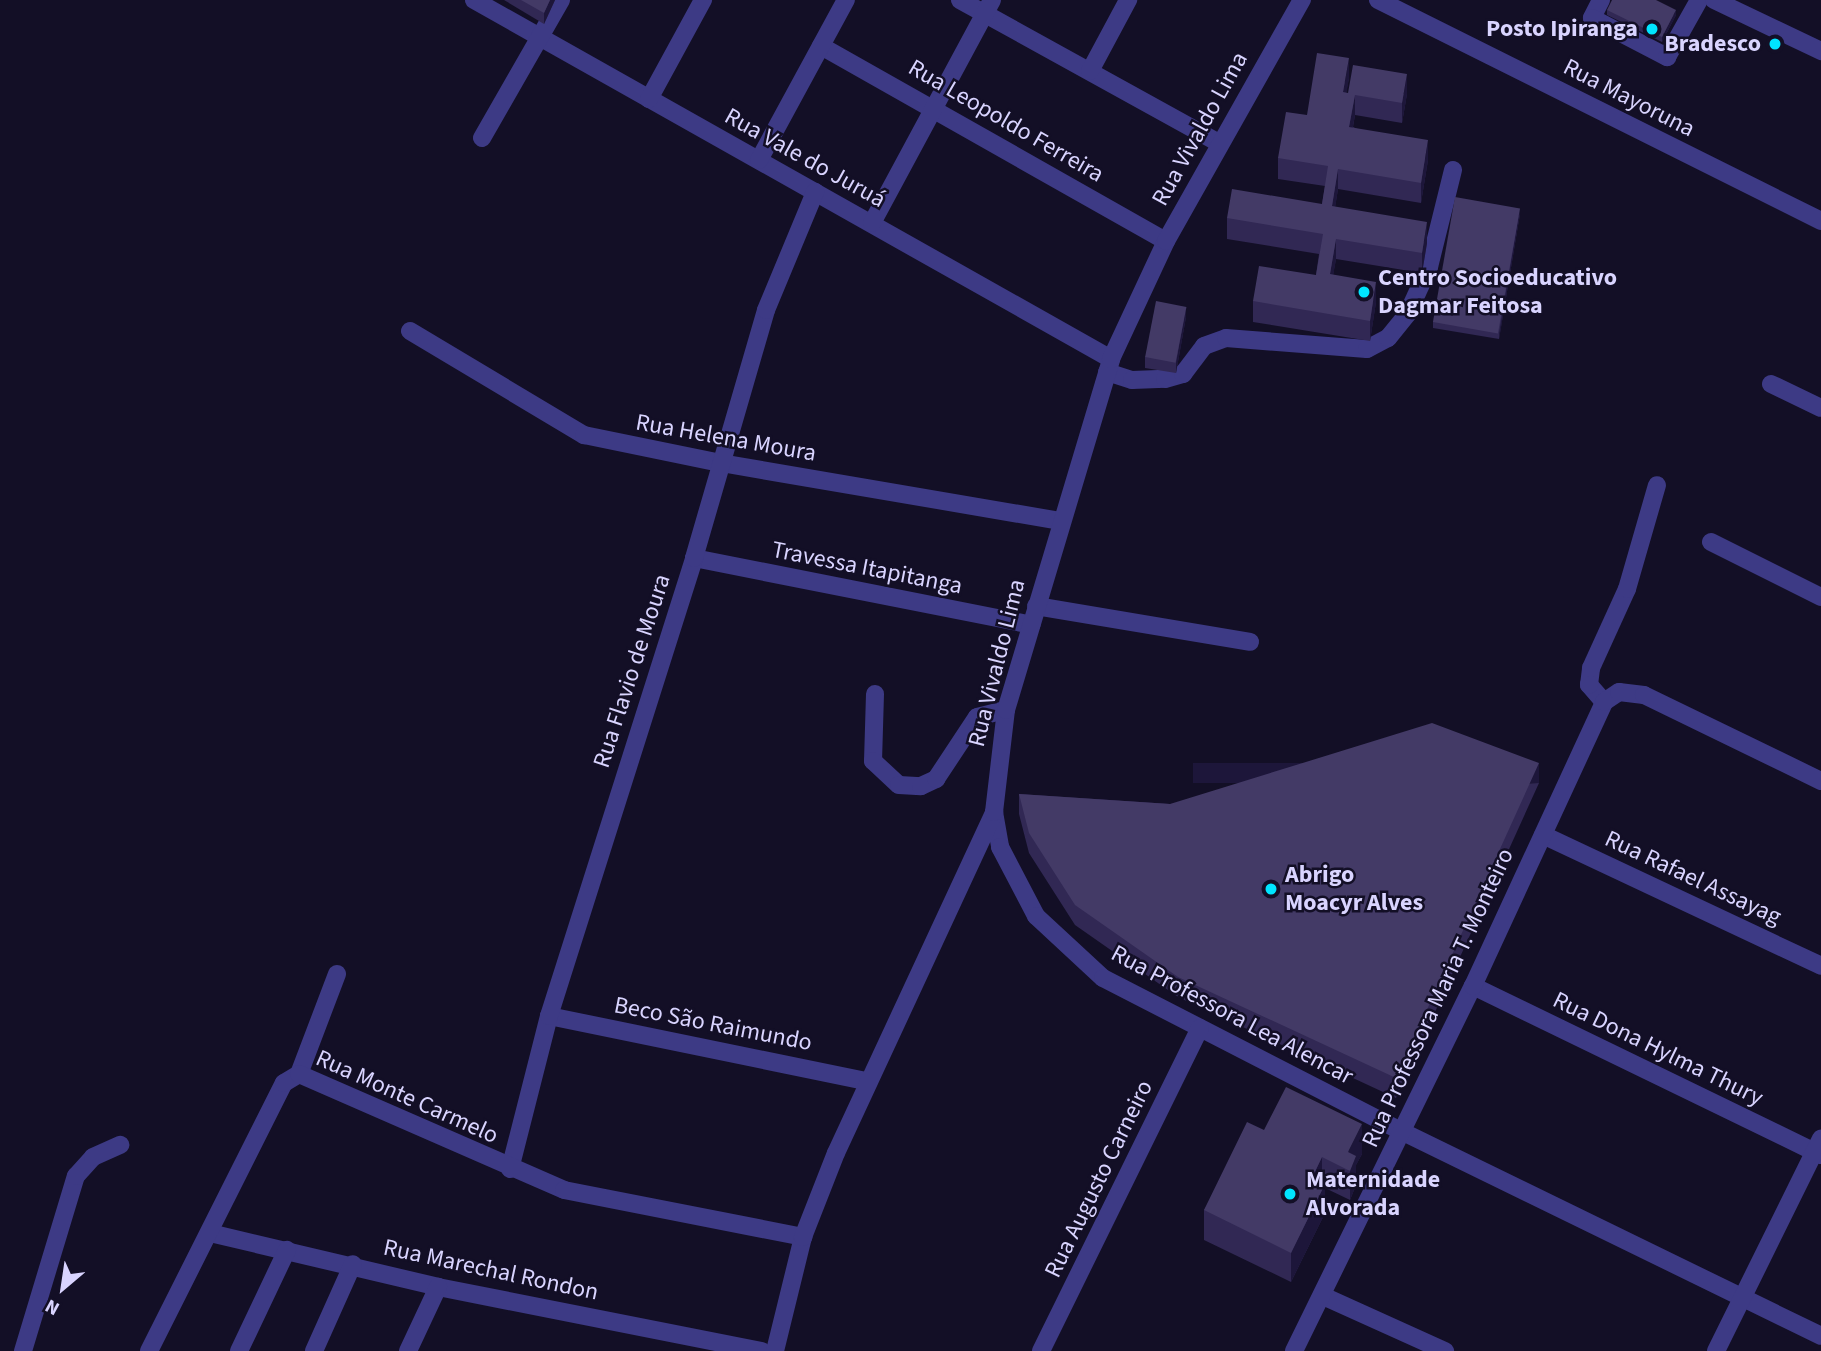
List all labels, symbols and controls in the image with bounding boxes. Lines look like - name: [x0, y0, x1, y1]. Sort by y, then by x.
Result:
- place label: Posto Ipiranga: [1486, 15, 1638, 43]
- marker: Posto Ipiranga: [1644, 21, 1660, 37]
- place label: Bradesco: [1664, 30, 1761, 58]
- marker: Bradesco: [1767, 36, 1783, 52]
- street label: Rua Vivaldo Lima: [1146, 47, 1254, 211]
- street label: Rua Leopoldo Ferreira: [903, 53, 1109, 189]
- street label: Rua Mayoruna: [1558, 53, 1700, 143]
- street label: Rua Vale do Juruá: [720, 102, 890, 214]
- place label: Centro Socioeducativo Dagmar Feitosa: [1378, 264, 1617, 320]
- marker: Centro Socioeducativo Dagmar Feitosa: [1356, 284, 1372, 300]
- street label: Rua Helena Moura: [634, 408, 818, 468]
- street label: Travessa Itapitanga: [769, 535, 965, 601]
- street label: Rua Flavio de Moura: [587, 570, 677, 772]
- street label: Rua Vivaldo Lima: [962, 576, 1032, 750]
- street label: Rua Rafael Assayag: [1600, 824, 1786, 932]
- street label: Rua Professora Maria T. Monteiro: [1356, 844, 1520, 1152]
- place label: Abrigo Moacyr Alves: [1285, 861, 1423, 917]
- marker: Abrigo Moacyr Alves: [1263, 881, 1279, 897]
- street label: Rua Professora Lea Alencar: [1106, 939, 1358, 1091]
- street label: Rua Dona Hylma Thury: [1548, 986, 1768, 1112]
- street label: Beco São Raimundo: [612, 991, 814, 1057]
- street label: Rua Monte Carmelo: [311, 1044, 503, 1150]
- street label: Rua Augusto Carneiro: [1039, 1076, 1159, 1282]
- place label: Maternidade Alvorada: [1306, 1166, 1440, 1222]
- marker: Maternidade Alvorada: [1280, 1184, 1300, 1204]
- street label: Rua Marechal Rondon: [381, 1233, 601, 1307]
- north arrow: [28, 1253, 98, 1323]
- text: N: [41, 1292, 65, 1322]

